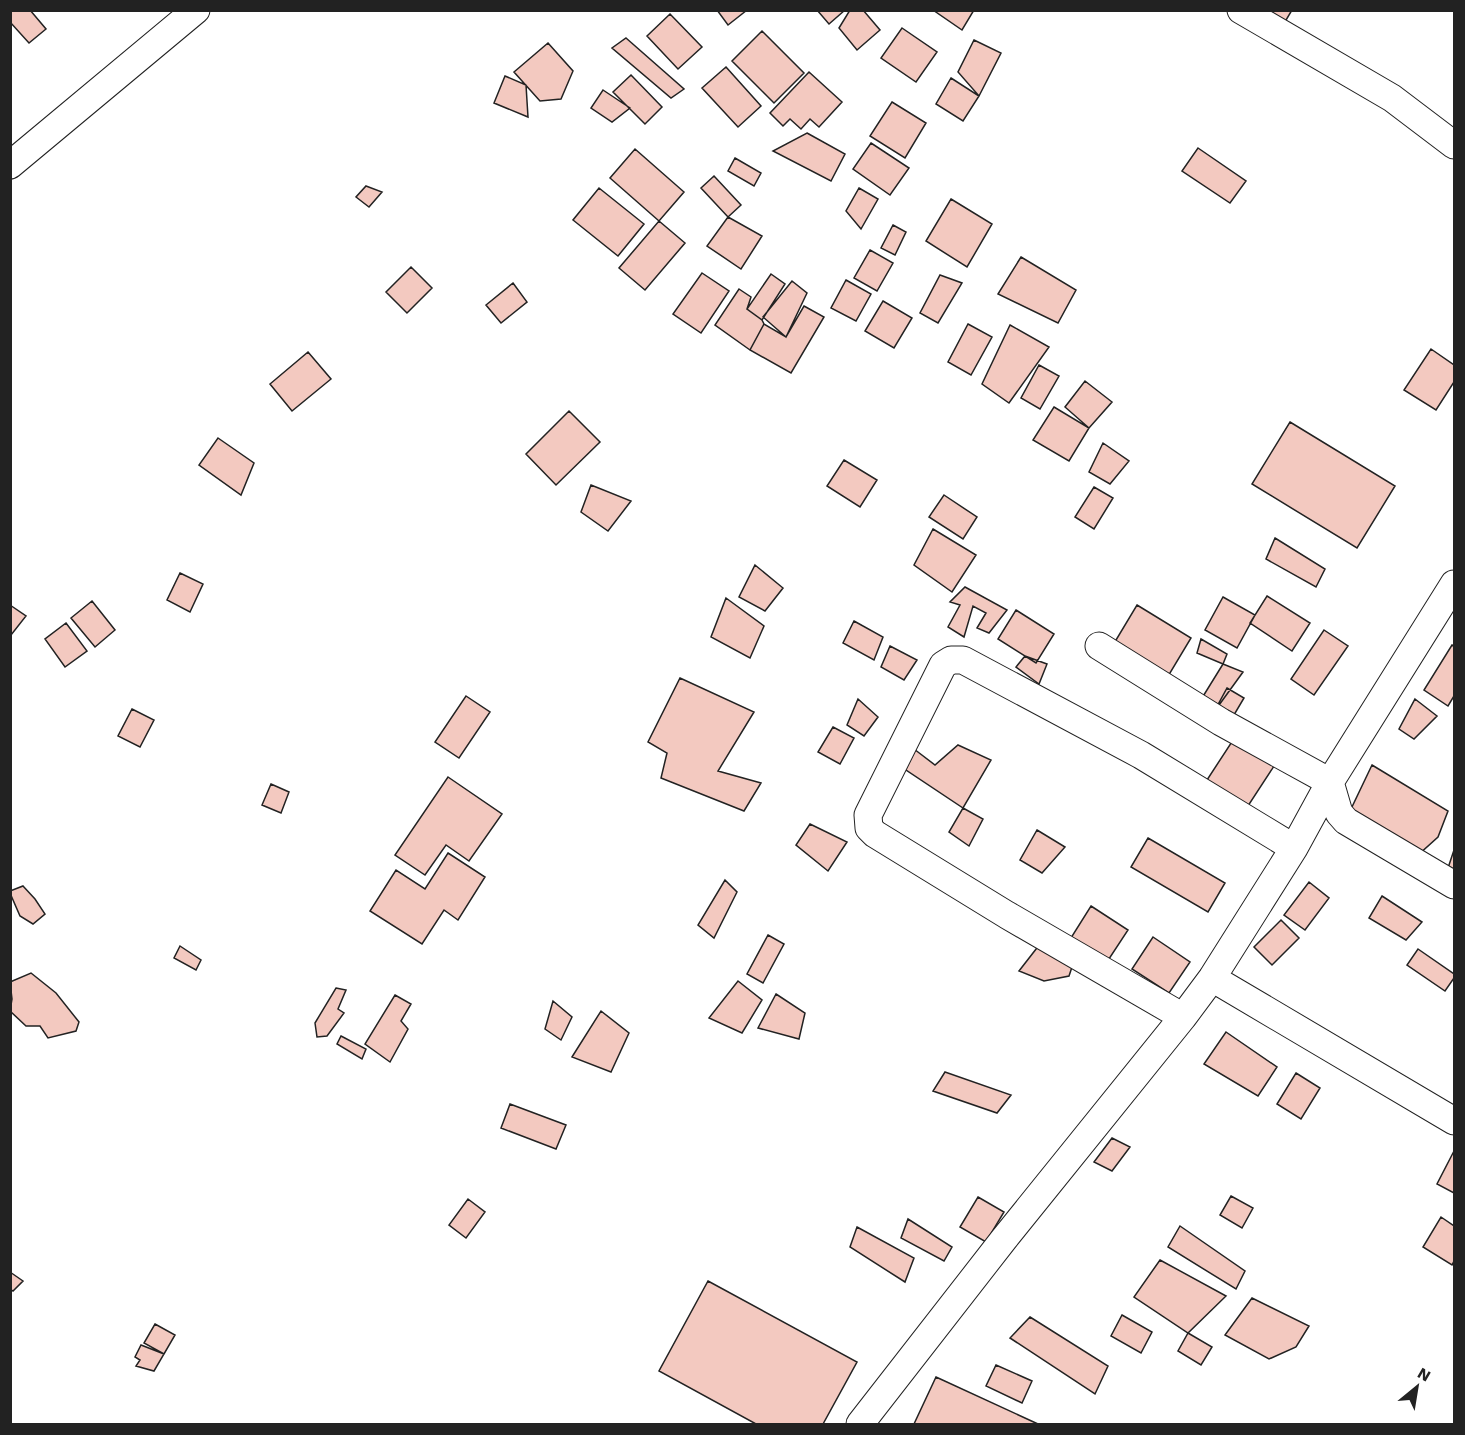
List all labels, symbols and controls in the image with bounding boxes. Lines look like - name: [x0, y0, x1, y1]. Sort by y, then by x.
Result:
- north arrow: [1387, 1357, 1447, 1417]
- text: N: [1414, 1363, 1434, 1386]

